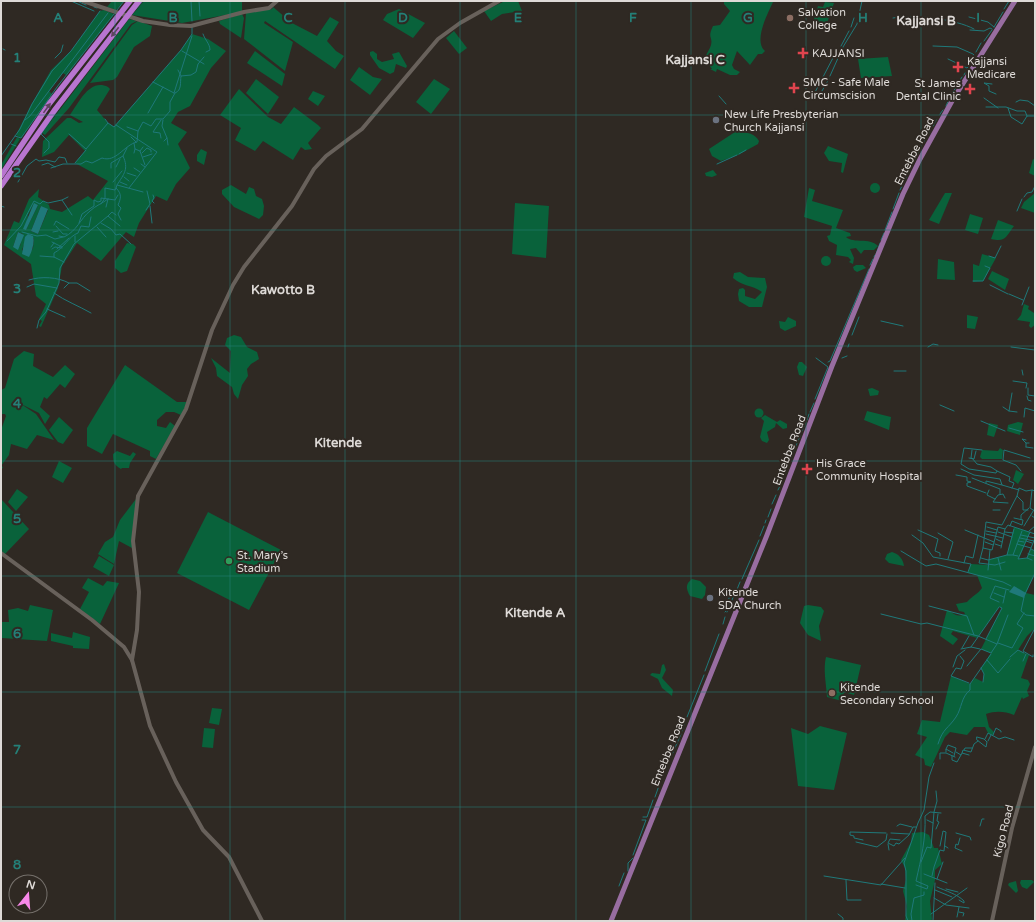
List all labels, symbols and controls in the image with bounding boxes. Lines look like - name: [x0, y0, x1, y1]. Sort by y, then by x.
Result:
- place label: Salvation College: [798, 6, 846, 32]
- text: A: [53, 10, 63, 26]
- text: B: [168, 10, 178, 26]
- text: C: [283, 10, 293, 26]
- text: D: [398, 10, 408, 26]
- text: E: [514, 10, 522, 26]
- text: F: [629, 10, 637, 26]
- text: G: [743, 10, 753, 26]
- text: H: [858, 10, 868, 26]
- text: I: [976, 10, 980, 26]
- marker: Salvation College: [785, 13, 795, 23]
- district label: Kajjansi B: [896, 13, 956, 29]
- one-way arrow: [111, 27, 120, 38]
- marker: KAJJANSI: [797, 47, 809, 59]
- place label: KAJJANSI: [812, 47, 865, 60]
- text: 1: [13, 50, 21, 66]
- district label: Kajjansi C: [665, 52, 725, 68]
- place label: Kajjansi Medicare: [967, 55, 1016, 81]
- marker: Kajjansi Medicare: [952, 61, 964, 73]
- place label: SMC - Safe Male Circumscision: [803, 76, 890, 102]
- place label: St James Dental Clinic: [896, 77, 961, 103]
- marker: SMC - Safe Male Circumscision: [788, 82, 800, 94]
- marker: St James Dental Clinic: [964, 83, 976, 95]
- one-way arrow: [43, 102, 51, 113]
- place label: New Life Presbyterian Church Kajjansi: [724, 108, 839, 134]
- marker: New Life Presbyterian Church Kajjansi: [711, 115, 721, 125]
- street label: Entebbe Road: [892, 115, 937, 187]
- text: 2: [13, 165, 21, 181]
- text: 3: [13, 281, 21, 297]
- district label: Kawotto B: [251, 282, 315, 298]
- text: 4: [13, 396, 22, 412]
- street label: Entebbe Road: [770, 413, 809, 487]
- district label: Kitende: [314, 435, 362, 451]
- place label: His Grace Community Hospital: [816, 457, 922, 483]
- marker: His Grace Community Hospital: [801, 463, 813, 475]
- text: 5: [13, 511, 21, 527]
- place label: St. Mary’s Stadium: [237, 549, 288, 575]
- marker: St. Mary’s Stadium: [224, 556, 234, 566]
- place label: Kitende SDA Church: [718, 586, 782, 612]
- marker: Kitende SDA Church: [705, 593, 715, 603]
- district label: Kitende A: [505, 605, 566, 621]
- text: 6: [13, 626, 21, 642]
- place label: Kitende Secondary School: [840, 681, 934, 707]
- marker: Kitende Secondary School: [827, 688, 837, 698]
- street label: Entebbe Road: [648, 714, 688, 788]
- text: 7: [13, 742, 21, 758]
- street label: Kigo Road: [991, 803, 1016, 859]
- text: 8: [13, 857, 21, 873]
- north arrow: [8, 874, 48, 914]
- text: N: [25, 877, 37, 892]

